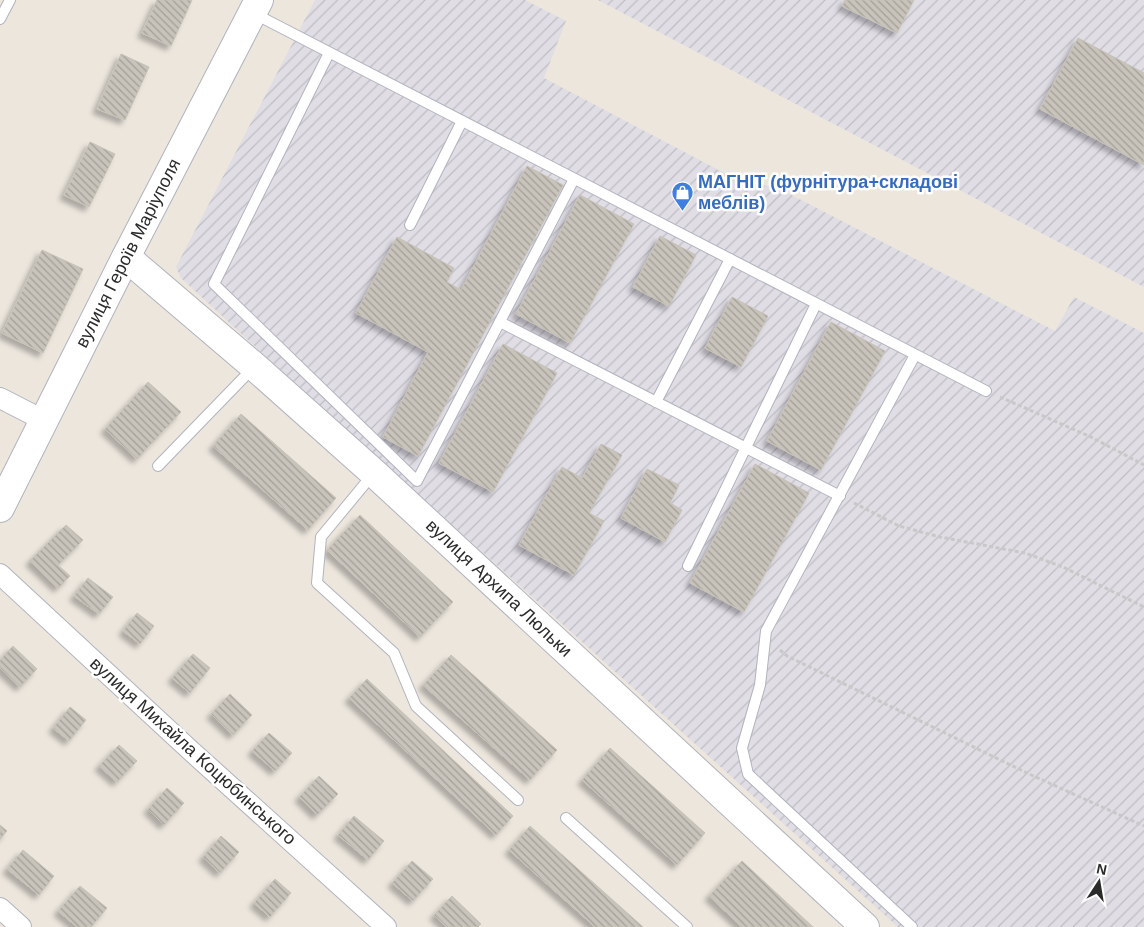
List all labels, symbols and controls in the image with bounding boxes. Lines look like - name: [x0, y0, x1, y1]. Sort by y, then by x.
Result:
- street label: вулиця Героїв Маріуполя: [72, 155, 184, 351]
- place label: МАГНІТ (фурнітура+складові меблів): [698, 172, 958, 213]
- shop icon: МАГНІТ (фурнітура+складові меблів): [670, 180, 694, 211]
- street label: вулиця Архипа Люльки: [422, 515, 576, 661]
- street label: вулиця Михайла Коцюбинського: [86, 653, 300, 849]
- north arrow: [1074, 857, 1124, 907]
- text: N: [1095, 860, 1108, 878]

